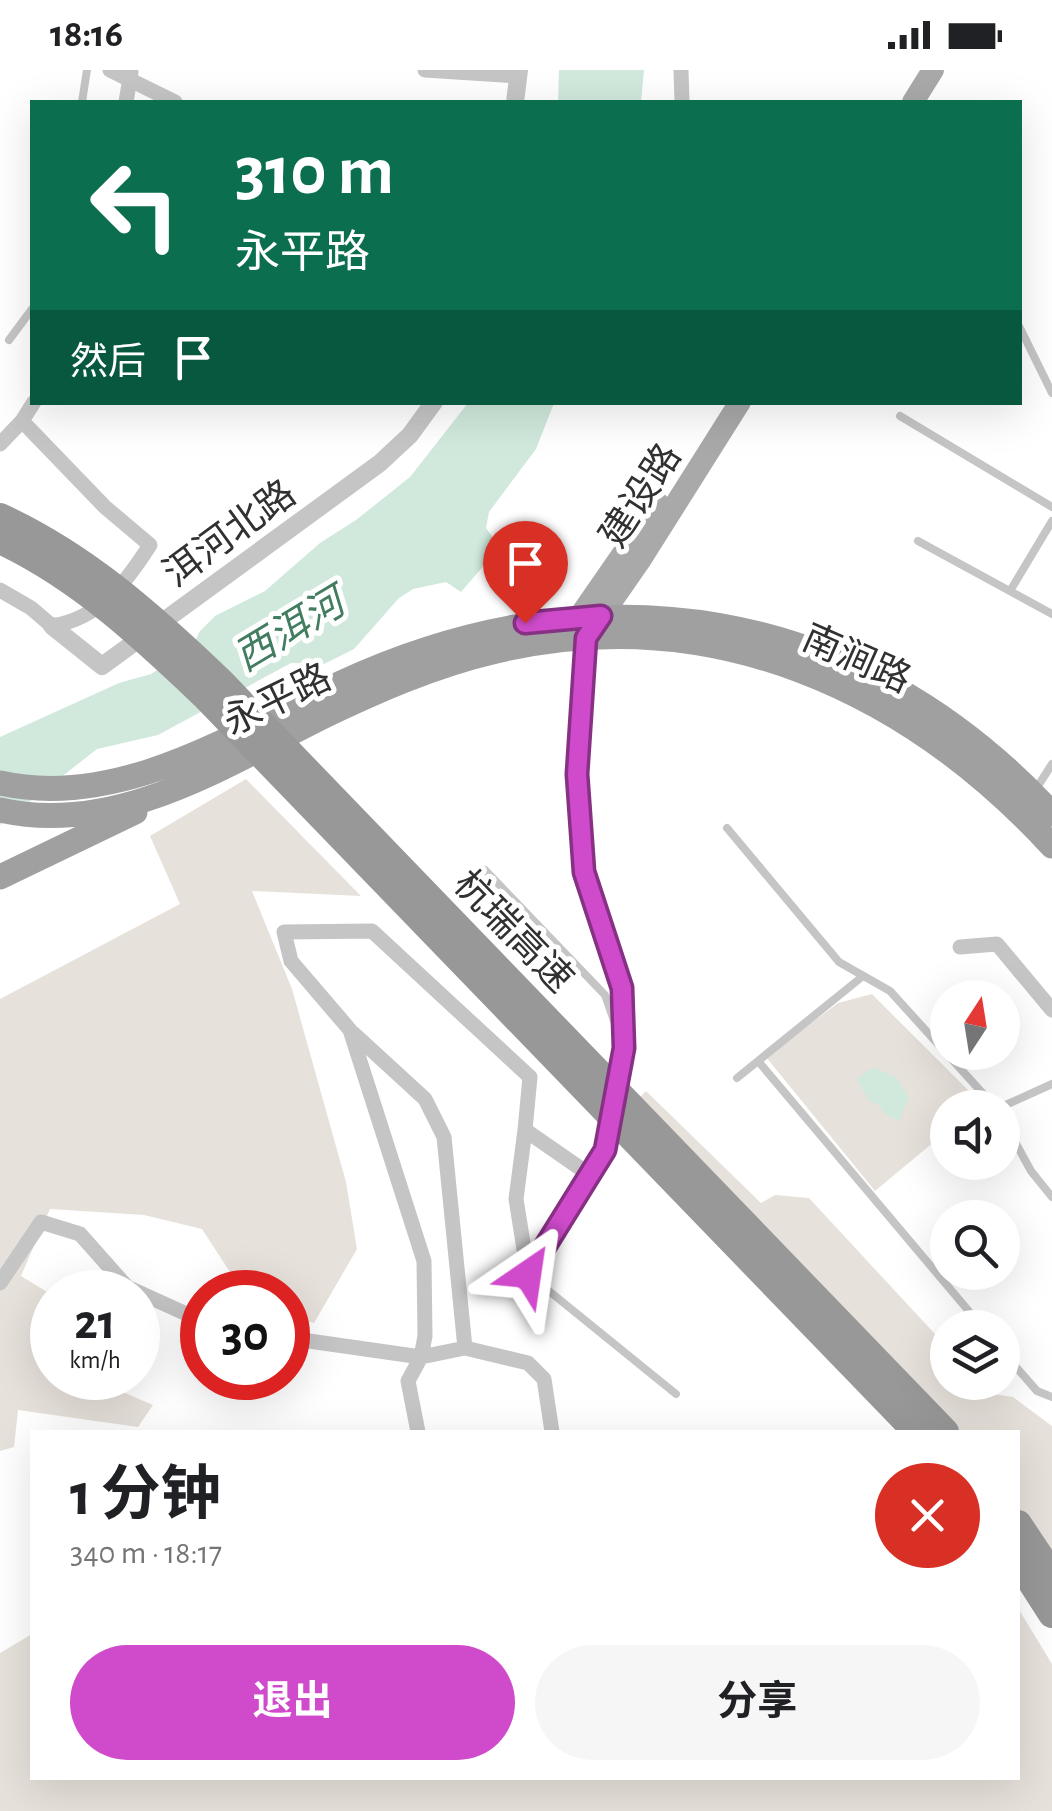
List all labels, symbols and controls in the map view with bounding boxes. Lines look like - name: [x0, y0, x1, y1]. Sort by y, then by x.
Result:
- text: 18:16: [50, 16, 123, 54]
- text: 310 m: [235, 137, 394, 207]
- icon: left: [70, 140, 200, 270]
- text: 永平路: [235, 231, 370, 276]
- icon: arrive: [166, 330, 221, 385]
- text: 然后: [70, 344, 146, 382]
- street label: 建设路: [592, 436, 689, 554]
- street label: 洱河北路: [156, 473, 303, 595]
- pin: [483, 521, 568, 624]
- icon: arrive: [498, 536, 553, 591]
- water label: 西洱河: [227, 577, 358, 679]
- street label: 南涧路: [796, 617, 917, 700]
- street label: 永平路: [217, 657, 337, 743]
- street label: 杭瑞高速: [446, 862, 581, 1000]
- north arrow: [930, 980, 1020, 1070]
- map controls: [930, 980, 1020, 1400]
- button: sound: [930, 1090, 1020, 1180]
- button: search: [930, 1200, 1020, 1290]
- position arrow: [476, 1222, 580, 1326]
- speed limit sign: 30: [180, 1270, 310, 1400]
- text: 21: [74, 1298, 116, 1348]
- button: layers: [930, 1310, 1020, 1400]
- text: km/h: [69, 1348, 121, 1373]
- button: close: [875, 1463, 980, 1568]
- text: 1 分钟: [70, 1466, 221, 1526]
- text: 340 m · 18:17: [70, 1537, 222, 1569]
- button: 退出: [70, 1645, 515, 1760]
- button: 分享: [535, 1645, 980, 1760]

